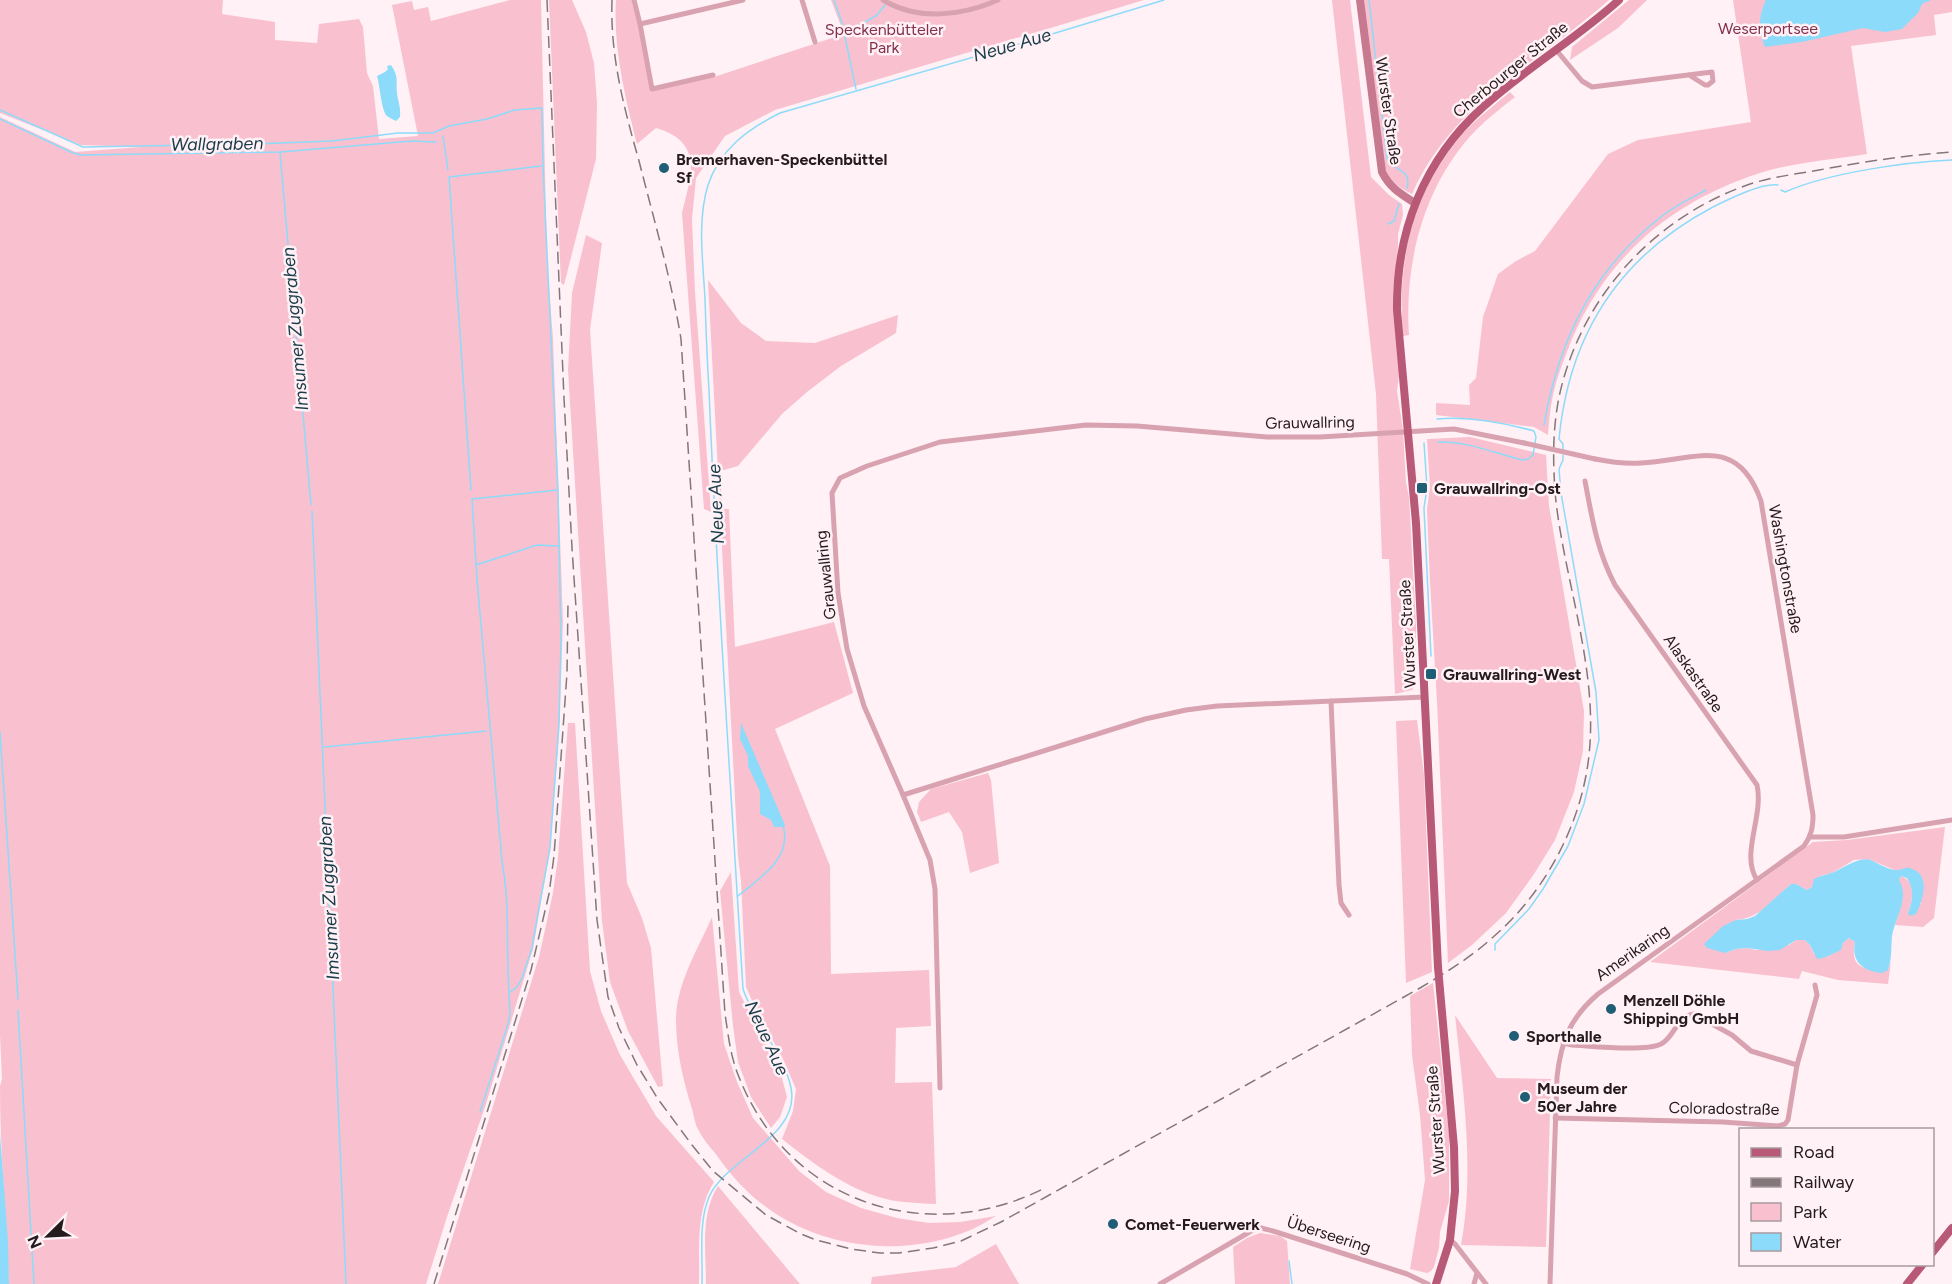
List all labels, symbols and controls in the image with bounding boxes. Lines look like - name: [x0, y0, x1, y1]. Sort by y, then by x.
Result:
- street label: Cherbourger Straße: [1449, 17, 1572, 122]
- park label: Weserportsee: [1718, 19, 1818, 38]
- park label: Speckenbütteler Park: [825, 20, 944, 57]
- water label: Neue Aue: [970, 23, 1054, 67]
- street label: Wurster Straße: [1372, 56, 1405, 166]
- water label: Wallgraben: [170, 132, 264, 156]
- place label: Bremerhaven-Speckenbüttel Sf: [676, 150, 887, 187]
- marker: Bremerhaven-Speckenbüttel Sf: [657, 161, 671, 175]
- water label: Imsumer Zuggraben: [277, 246, 313, 412]
- street label: Grauwallring: [1265, 412, 1355, 433]
- water label: Neue Aue: [703, 463, 729, 545]
- place label: Grauwallring-Ost: [1434, 479, 1561, 498]
- marker: Grauwallring-Ost: [1415, 481, 1429, 495]
- street label: Washingtonstraße: [1765, 503, 1806, 635]
- street label: Grauwallring: [811, 529, 840, 621]
- street label: Wurster Straße: [1395, 579, 1420, 689]
- street label: Alaskastraße: [1660, 631, 1727, 716]
- place label: Grauwallring-West: [1443, 665, 1581, 684]
- marker: Grauwallring-West: [1424, 667, 1438, 681]
- water label: Imsumer Zuggraben: [314, 815, 344, 981]
- street label: Amerikaring: [1592, 920, 1673, 985]
- place label: Menzell Döhle Shipping GmbH: [1623, 991, 1739, 1028]
- water label: Neue Aue: [740, 997, 794, 1079]
- marker: Menzell Döhle Shipping GmbH: [1604, 1002, 1618, 1016]
- place label: Sporthalle: [1526, 1027, 1602, 1046]
- marker: Sporthalle: [1507, 1029, 1521, 1043]
- street label: Wurster Straße: [1422, 1065, 1449, 1175]
- place label: Museum der 50er Jahre: [1537, 1079, 1627, 1116]
- marker: Museum der 50er Jahre: [1518, 1090, 1532, 1104]
- street label: Coloradostraße: [1668, 1098, 1780, 1119]
- legend: [1739, 1128, 1934, 1266]
- text: Road: [1793, 1141, 1834, 1163]
- text: Railway: [1793, 1171, 1855, 1193]
- text: Park: [1793, 1201, 1828, 1223]
- north arrow: [18, 1206, 78, 1266]
- street label: Überseering: [1284, 1212, 1373, 1257]
- place label: Comet-Feuerwerk: [1125, 1215, 1260, 1234]
- marker: Comet-Feuerwerk: [1106, 1217, 1120, 1231]
- text: Water: [1793, 1231, 1841, 1253]
- text: N: [24, 1232, 46, 1251]

